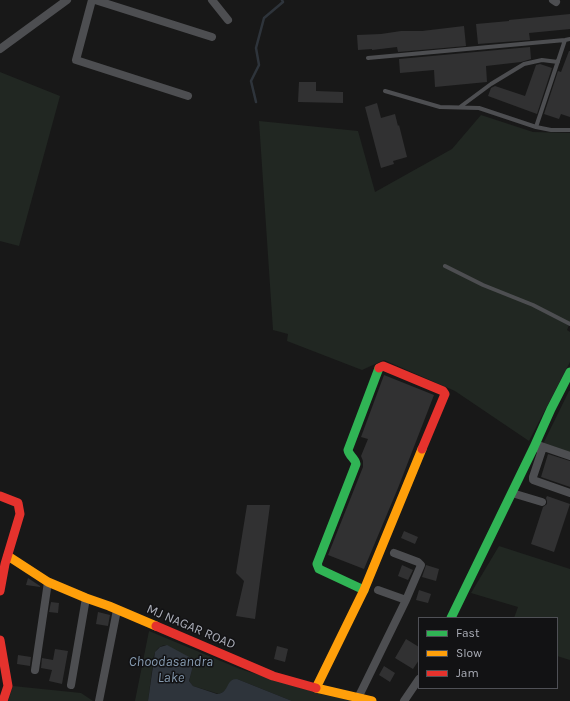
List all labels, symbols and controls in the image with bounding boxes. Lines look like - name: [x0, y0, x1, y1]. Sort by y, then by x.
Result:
- street label: MJ NAGAR ROAD: [144, 601, 238, 653]
- legend: [418, 617, 558, 689]
- text: Fast: [456, 626, 479, 640]
- text: Slow: [456, 646, 482, 660]
- water label: Choodasandra Lake: [129, 654, 213, 686]
- text: Jam: [456, 666, 479, 680]

